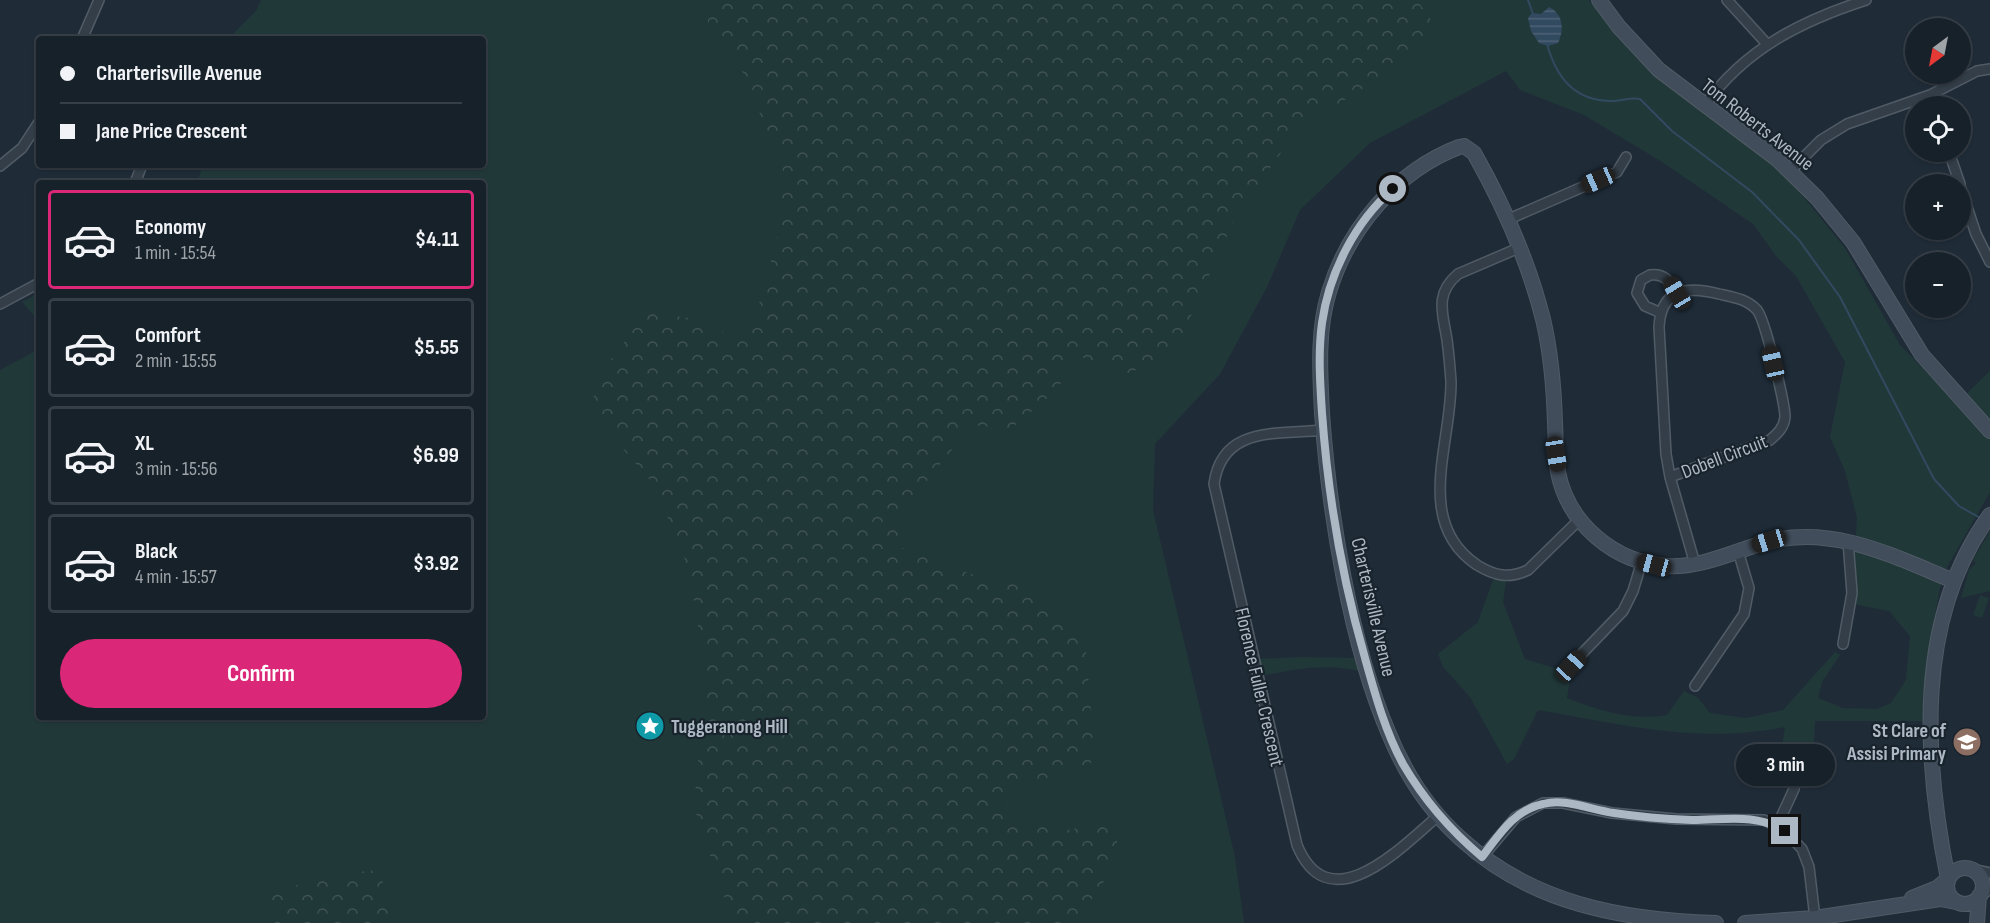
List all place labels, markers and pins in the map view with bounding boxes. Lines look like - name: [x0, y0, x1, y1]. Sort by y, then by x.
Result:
- place icon: Tuggeranong Hill: [634, 710, 666, 742]
- place label: Tuggeranong Hill: [671, 715, 788, 739]
- place label: St Clare of Assisi Primary: [1846, 719, 1947, 766]
- school or university icon: St Clare of Assisi Primary: [1951, 726, 1983, 758]

